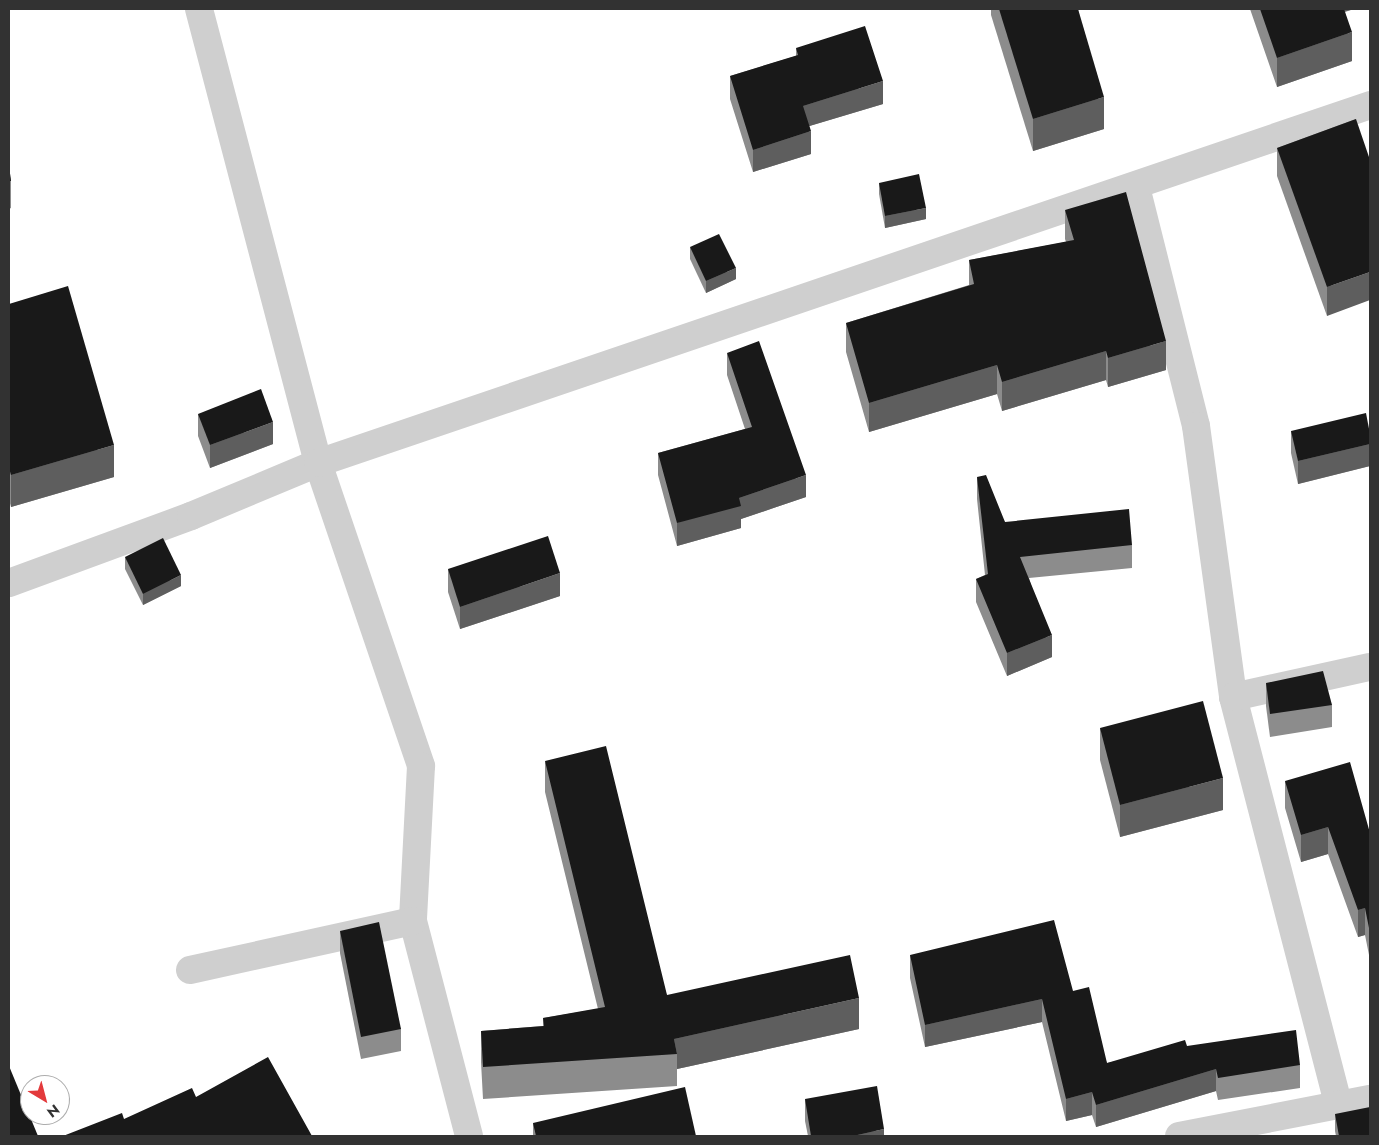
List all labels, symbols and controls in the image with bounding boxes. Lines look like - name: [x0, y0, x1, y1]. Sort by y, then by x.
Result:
- north arrow: [20, 1075, 70, 1125]
- text: N: [43, 1100, 64, 1123]

